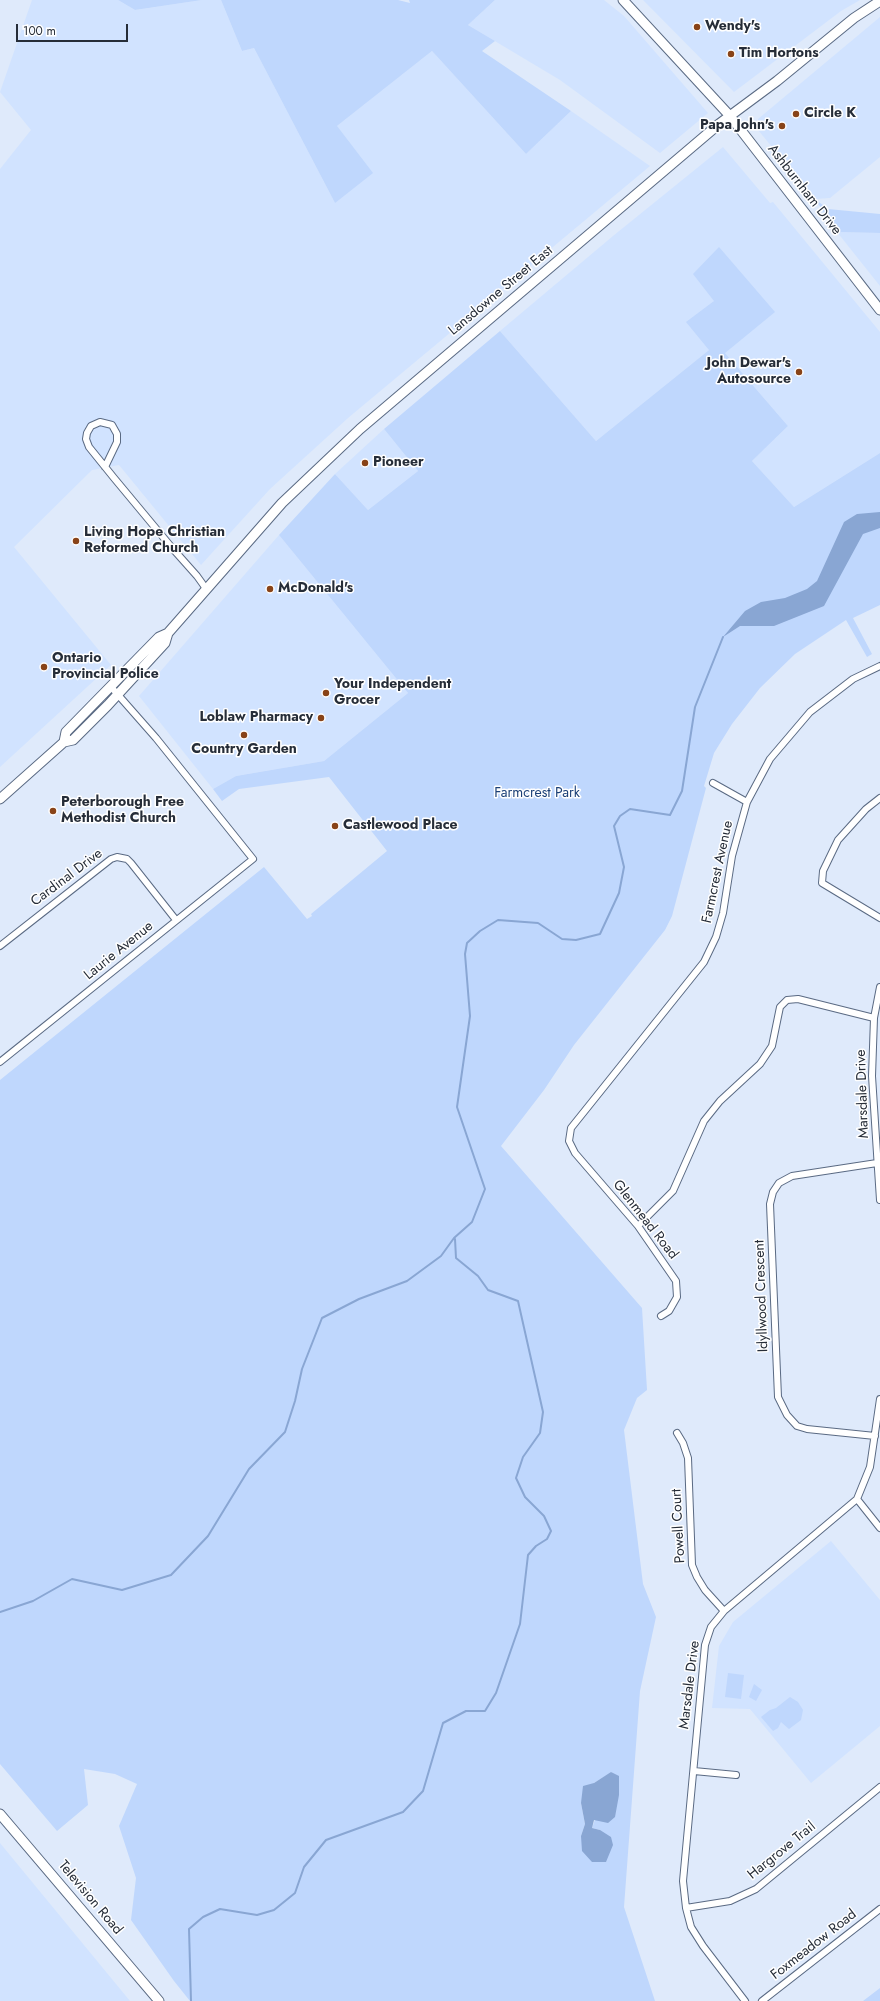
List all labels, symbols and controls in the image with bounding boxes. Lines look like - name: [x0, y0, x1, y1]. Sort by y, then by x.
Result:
- scale bar: [18, 16, 130, 42]
- place label: Wendy's: [705, 19, 760, 35]
- text: 100 m: [23, 22, 56, 40]
- marker: Wendy's: [692, 22, 702, 32]
- place label: Tim Hortons: [739, 46, 819, 62]
- marker: Tim Hortons: [726, 49, 736, 59]
- place label: Circle K: [804, 106, 856, 122]
- marker: Circle K: [791, 109, 801, 119]
- place label: Papa John's: [700, 118, 774, 134]
- marker: Papa John's: [777, 121, 787, 131]
- street label: Ashburnham Drive: [764, 141, 844, 239]
- street label: Lansdowne Street East: [446, 243, 556, 339]
- place label: John Dewar's Autosource: [707, 356, 791, 388]
- marker: John Dewar's Autosource: [794, 367, 804, 377]
- place label: Pioneer: [373, 455, 424, 471]
- marker: Pioneer: [360, 458, 370, 468]
- place label: Living Hope Christian Reformed Church: [84, 525, 225, 558]
- marker: Living Hope Christian Reformed Church: [71, 536, 81, 546]
- place label: McDonald's: [278, 581, 353, 597]
- marker: McDonald's: [265, 584, 275, 594]
- place label: Ontario Provincial Police: [52, 651, 159, 684]
- marker: Ontario Provincial Police: [39, 662, 49, 672]
- place label: Your Independent Grocer: [334, 677, 451, 710]
- marker: Your Independent Grocer: [321, 688, 331, 698]
- place label: Loblaw Pharmacy: [199, 710, 313, 726]
- marker: Loblaw Pharmacy: [316, 713, 326, 723]
- marker: Country Garden: [239, 730, 249, 740]
- place label: Country Garden: [191, 742, 297, 758]
- park label: Farmcrest Park: [494, 786, 580, 802]
- place label: Peterborough Free Methodist Church: [61, 795, 184, 828]
- marker: Peterborough Free Methodist Church: [48, 806, 58, 816]
- place label: Castlewood Place: [343, 818, 458, 834]
- street label: Farmcrest Avenue: [699, 819, 737, 925]
- marker: Castlewood Place: [330, 821, 340, 831]
- street label: Cardinal Drive: [28, 846, 106, 910]
- street label: Laurie Avenue: [81, 918, 157, 984]
- street label: Marsdale Drive: [853, 1049, 873, 1139]
- street label: Glenmead Road: [609, 1177, 681, 1263]
- street label: Idyllwood Crescent: [752, 1240, 772, 1352]
- street label: Powell Court: [669, 1488, 689, 1564]
- street label: Marsdale Drive: [676, 1640, 704, 1730]
- street label: Hargrove Trail: [745, 1819, 819, 1883]
- street label: Television Road: [54, 1858, 126, 1938]
- street label: Foxmeadow Road: [768, 1906, 860, 1984]

